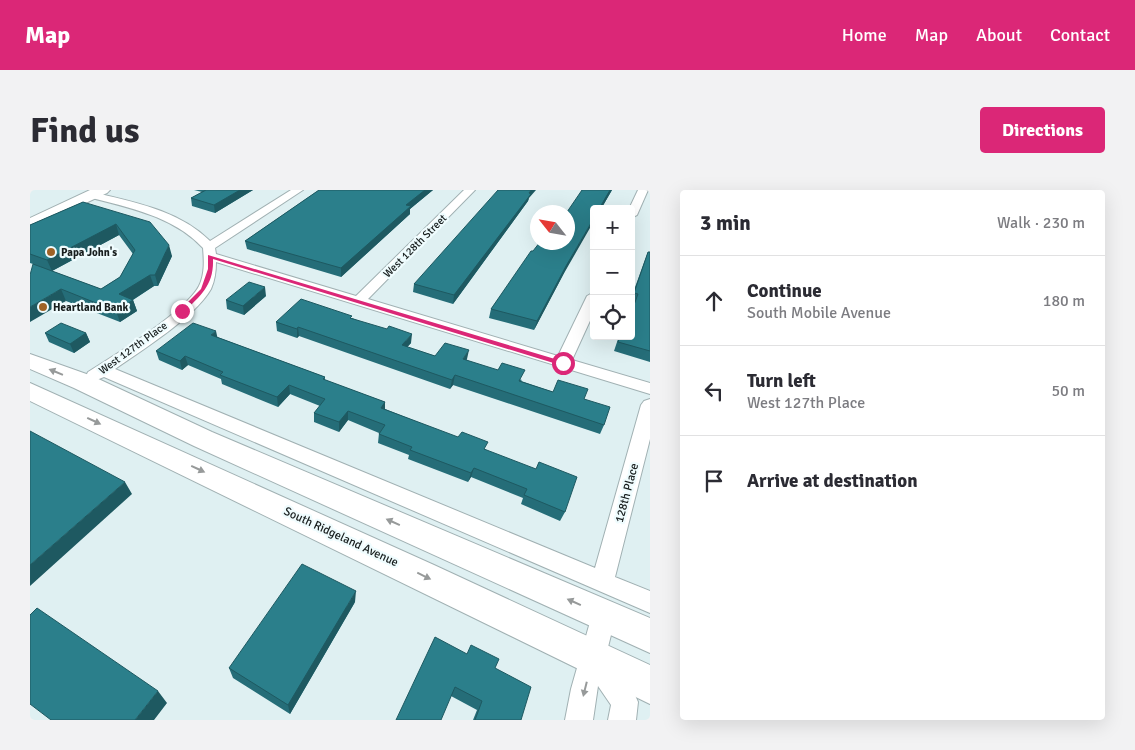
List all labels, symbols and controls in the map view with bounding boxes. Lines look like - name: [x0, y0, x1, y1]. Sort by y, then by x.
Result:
- text: Map: [25, 20, 70, 50]
- text: Home: [842, 24, 887, 46]
- text: Map: [915, 24, 948, 46]
- text: About: [976, 24, 1022, 46]
- text: Contact: [1050, 24, 1110, 46]
- button: Directions: [980, 107, 1105, 153]
- text: Find us: [30, 109, 140, 152]
- north arrow: [530, 205, 575, 250]
- map controls: [590, 205, 635, 340]
- button: +: [590, 205, 635, 250]
- text: 3 min: [700, 210, 751, 236]
- street label: West 128th Street: [381, 212, 449, 280]
- text: Walk · 230 m: [997, 213, 1085, 233]
- marker: Papa John's: [45, 246, 57, 258]
- place label: Papa John's: [61, 246, 117, 259]
- button: −: [590, 250, 635, 295]
- text: Continue: [747, 279, 822, 303]
- icon: ahead: [700, 287, 728, 315]
- text: 180 m: [1043, 291, 1085, 311]
- button: locate: [590, 295, 635, 340]
- route end: [171, 300, 194, 323]
- marker: Heartland Bank: [37, 301, 49, 313]
- place label: Heartland Bank: [53, 301, 128, 314]
- text: South Mobile Avenue: [747, 303, 891, 323]
- street label: West 127th Place: [96, 319, 170, 377]
- route start: [552, 352, 575, 375]
- one-way arrow: [49, 367, 63, 375]
- text: Turn left: [747, 369, 816, 393]
- icon: left: [700, 377, 728, 405]
- text: 50 m: [1051, 381, 1085, 401]
- text: West 127th Place: [747, 393, 865, 413]
- one-way arrow: [87, 417, 101, 425]
- street label: 128th Place: [612, 462, 642, 524]
- one-way arrow: [191, 465, 205, 473]
- icon: arrive: [700, 467, 728, 495]
- text: Arrive at destination: [747, 469, 918, 493]
- street label: South Ridgeland Avenue: [281, 504, 401, 570]
- one-way arrow: [386, 518, 400, 526]
- one-way arrow: [417, 572, 431, 580]
- one-way arrow: [567, 597, 581, 605]
- one-way arrow: [580, 682, 588, 697]

